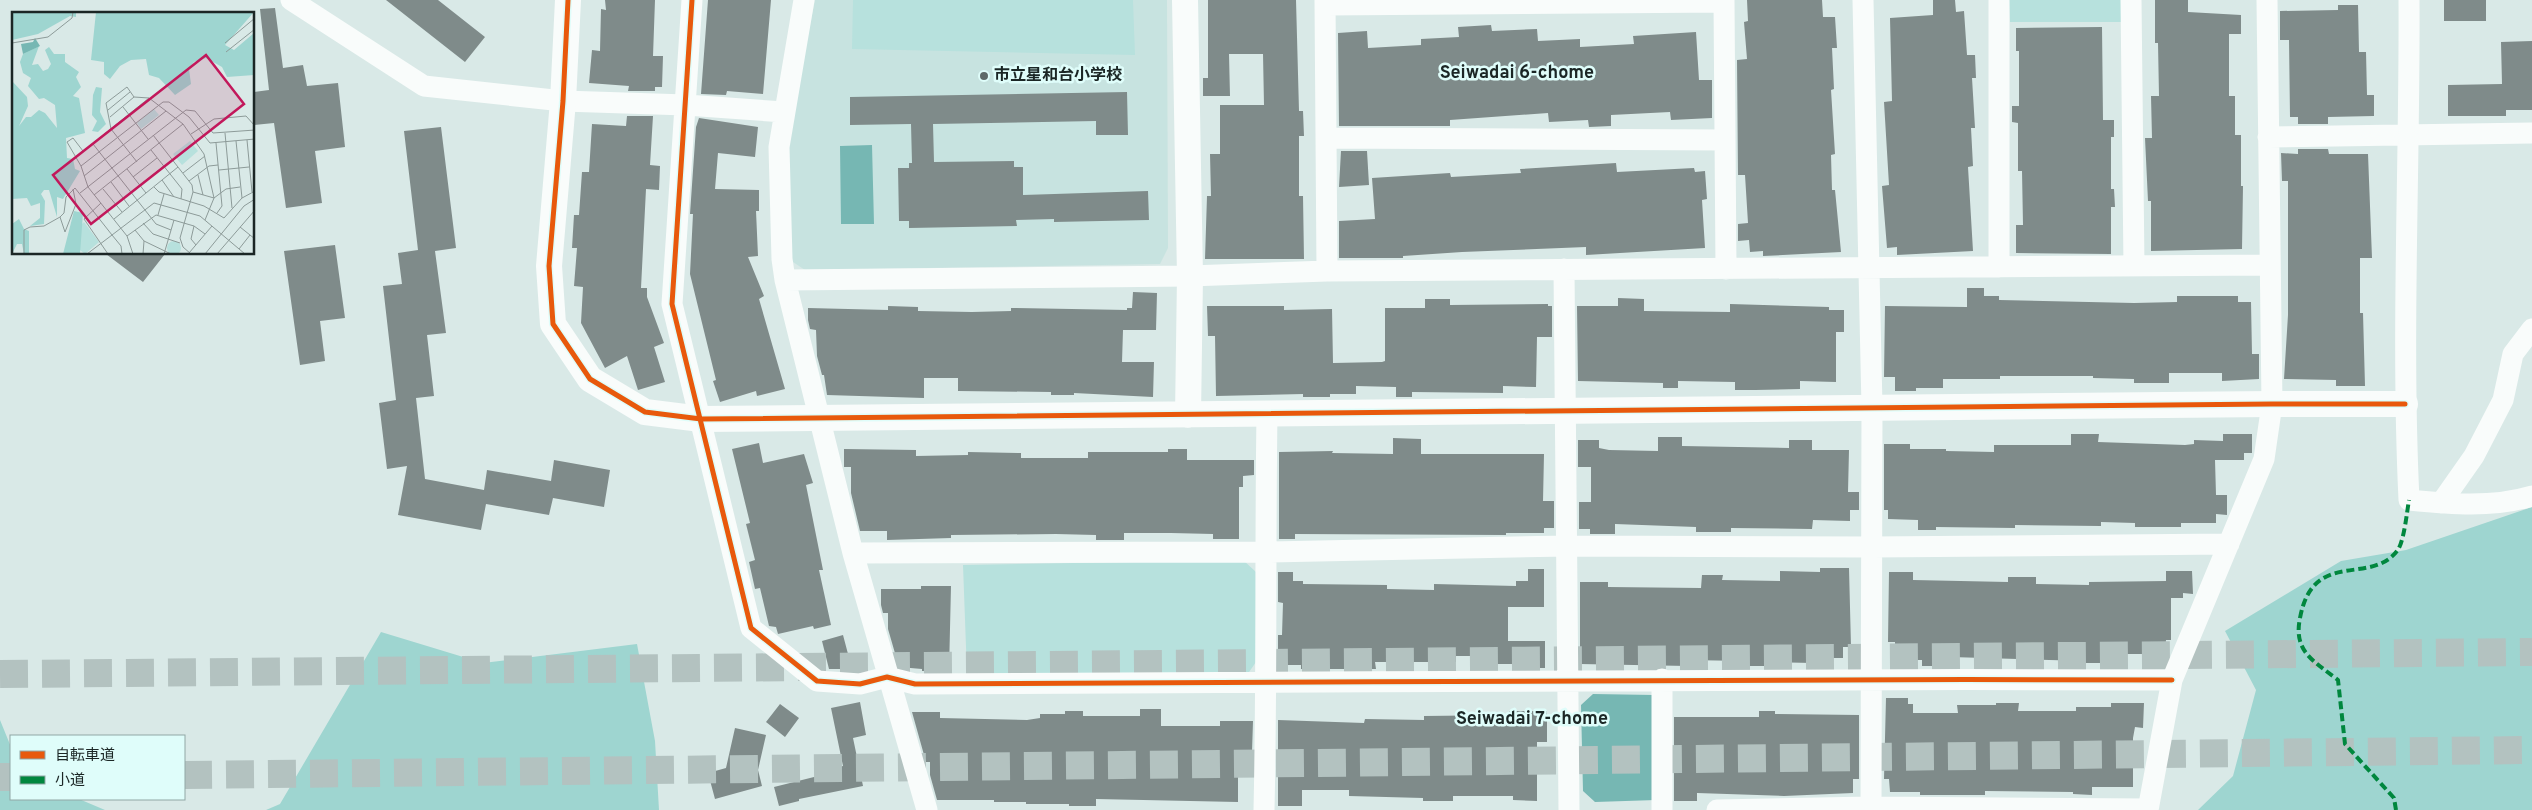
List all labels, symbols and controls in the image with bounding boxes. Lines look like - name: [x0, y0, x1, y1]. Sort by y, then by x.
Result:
- inset map: [12, 12, 255, 255]
- district label: Seiwadai 6-chome: [1440, 62, 1594, 85]
- place label: 市立星和台小学校: [994, 66, 1122, 86]
- marker: 市立星和台小学校: [978, 70, 990, 82]
- district label: Seiwadai 7-chome: [1456, 708, 1608, 731]
- legend: [10, 735, 185, 800]
- text: 自転車道: [55, 747, 115, 766]
- text: 小道: [55, 772, 85, 791]

